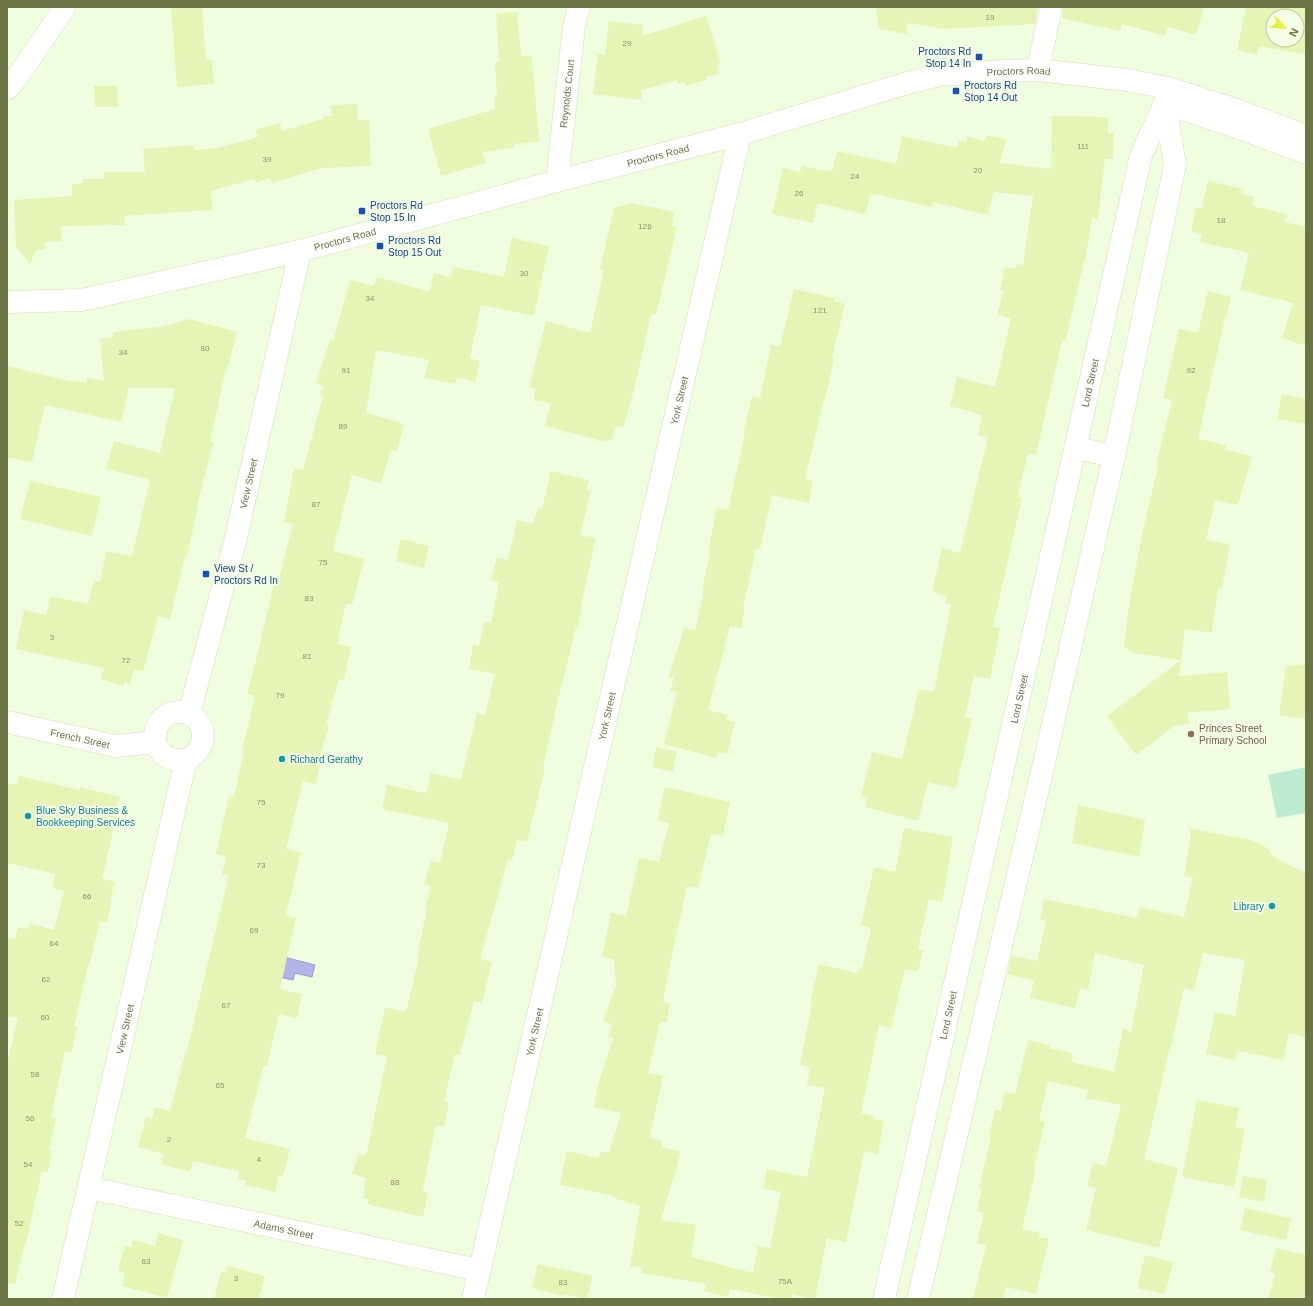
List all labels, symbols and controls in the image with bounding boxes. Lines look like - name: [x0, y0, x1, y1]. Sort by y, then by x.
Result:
- north arrow: [1265, 8, 1305, 48]
- house number: 19: [986, 13, 995, 22]
- text: N: [1287, 26, 1301, 39]
- house number: 29: [623, 39, 632, 48]
- place label: Proctors Rd Stop 14 In: [918, 46, 971, 69]
- marker: Proctors Rd Stop 14 In: [974, 52, 984, 62]
- street label: Reynolds Court: [557, 58, 576, 128]
- street label: Proctors Road: [986, 64, 1051, 77]
- place label: Proctors Rd Stop 14 Out: [964, 80, 1018, 103]
- marker: Proctors Rd Stop 14 Out: [951, 86, 961, 96]
- street label: Proctors Road: [626, 142, 690, 168]
- house number: 111: [1077, 142, 1090, 151]
- house number: 39: [263, 155, 272, 164]
- house number: 20: [974, 166, 983, 175]
- house number: 24: [851, 172, 860, 181]
- house number: 26: [795, 189, 804, 198]
- place label: Proctors Rd Stop 15 In: [370, 200, 423, 223]
- marker: Proctors Rd Stop 15 In: [357, 206, 367, 216]
- house number: 18: [1217, 216, 1226, 225]
- house number: 126: [638, 222, 652, 231]
- street label: Proctors Road: [313, 225, 377, 252]
- place label: Proctors Rd Stop 15 Out: [388, 235, 442, 258]
- marker: Proctors Rd Stop 15 Out: [375, 241, 385, 251]
- house number: 30: [520, 269, 529, 278]
- house number: 34: [366, 294, 375, 303]
- house number: 121: [813, 306, 827, 315]
- house number: 80: [201, 344, 210, 353]
- house number: 34: [119, 348, 128, 357]
- street label: Lord Street: [1079, 357, 1101, 408]
- house number: 91: [342, 366, 351, 375]
- house number: 92: [1187, 366, 1196, 375]
- street label: York Street: [668, 375, 690, 425]
- house number: 89: [339, 422, 348, 431]
- street label: View Street: [237, 457, 259, 510]
- house number: 87: [312, 500, 321, 509]
- house number: 75: [319, 558, 328, 567]
- place label: View St / Proctors Rd In: [214, 563, 278, 586]
- marker: View St / Proctors Rd In: [201, 569, 211, 579]
- house number: 83: [305, 594, 314, 603]
- house number: 3: [50, 633, 55, 642]
- house number: 81: [303, 652, 312, 661]
- house number: 72: [122, 656, 131, 665]
- street label: Lord Street: [1008, 673, 1030, 724]
- house number: 79: [276, 691, 285, 700]
- street label: York Street: [596, 691, 617, 741]
- place label: Princes Street Primary School: [1199, 723, 1267, 746]
- street label: French Street: [49, 726, 111, 750]
- marker: Princes Street Primary School: [1186, 729, 1196, 739]
- marker: Richard Gerathy: [277, 754, 287, 764]
- place label: Richard Gerathy: [290, 754, 363, 765]
- house number: 75: [257, 798, 266, 807]
- place label: Blue Sky Business & Bookkeeping Services: [36, 805, 135, 828]
- marker: Blue Sky Business & Bookkeeping Services: [23, 811, 33, 821]
- house number: 73: [257, 861, 266, 870]
- house number: 66: [83, 892, 92, 901]
- place label: Library: [1233, 901, 1264, 912]
- marker: Library: [1267, 901, 1277, 911]
- house number: 69: [250, 926, 259, 935]
- house number: 64: [50, 939, 59, 948]
- house number: 62: [42, 975, 51, 984]
- street label: Lord Street: [937, 990, 959, 1040]
- house number: 67: [222, 1001, 231, 1010]
- street label: View Street: [113, 1003, 136, 1055]
- street label: York Street: [523, 1007, 545, 1057]
- house number: 60: [41, 1013, 50, 1022]
- house number: 58: [31, 1070, 40, 1079]
- house number: 65: [216, 1081, 225, 1090]
- house number: 56: [26, 1114, 35, 1123]
- house number: 2: [167, 1135, 172, 1144]
- house number: 4: [257, 1155, 262, 1164]
- house number: 54: [24, 1160, 33, 1169]
- house number: 88: [391, 1178, 400, 1187]
- street label: Adams Street: [253, 1217, 315, 1241]
- house number: 52: [15, 1219, 24, 1228]
- house number: 63: [142, 1257, 151, 1266]
- house number: 3: [234, 1274, 239, 1283]
- house number: 75A: [778, 1277, 793, 1286]
- house number: 83: [559, 1278, 568, 1287]

